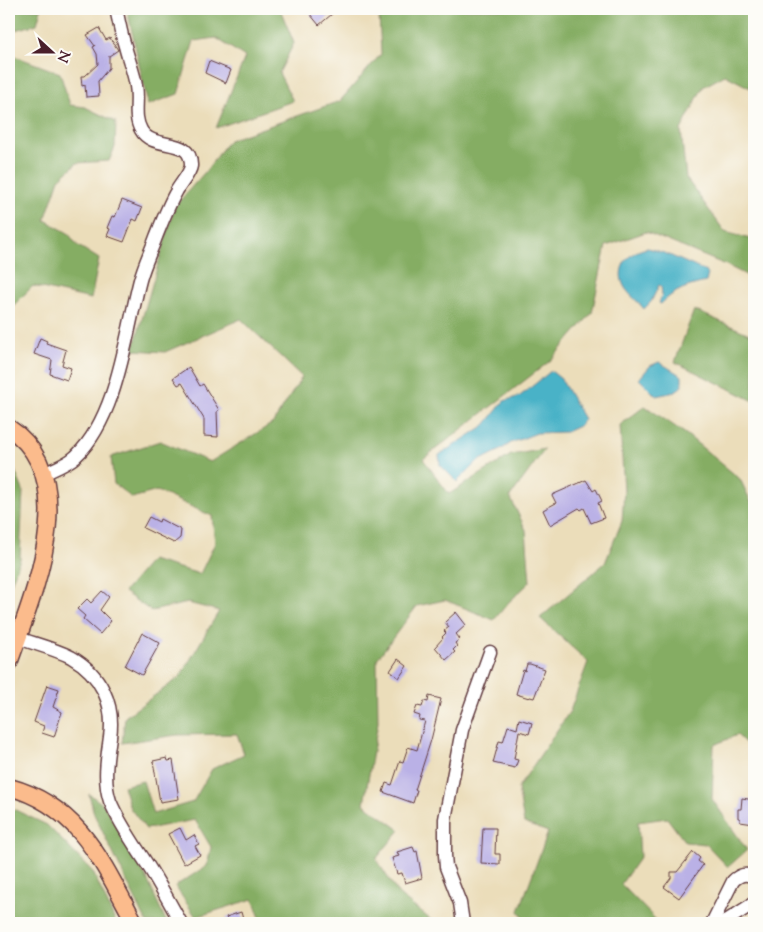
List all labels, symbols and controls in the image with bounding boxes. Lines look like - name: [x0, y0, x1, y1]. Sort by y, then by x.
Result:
- north arrow: [28, 28, 78, 78]
- text: N: [51, 47, 74, 65]

